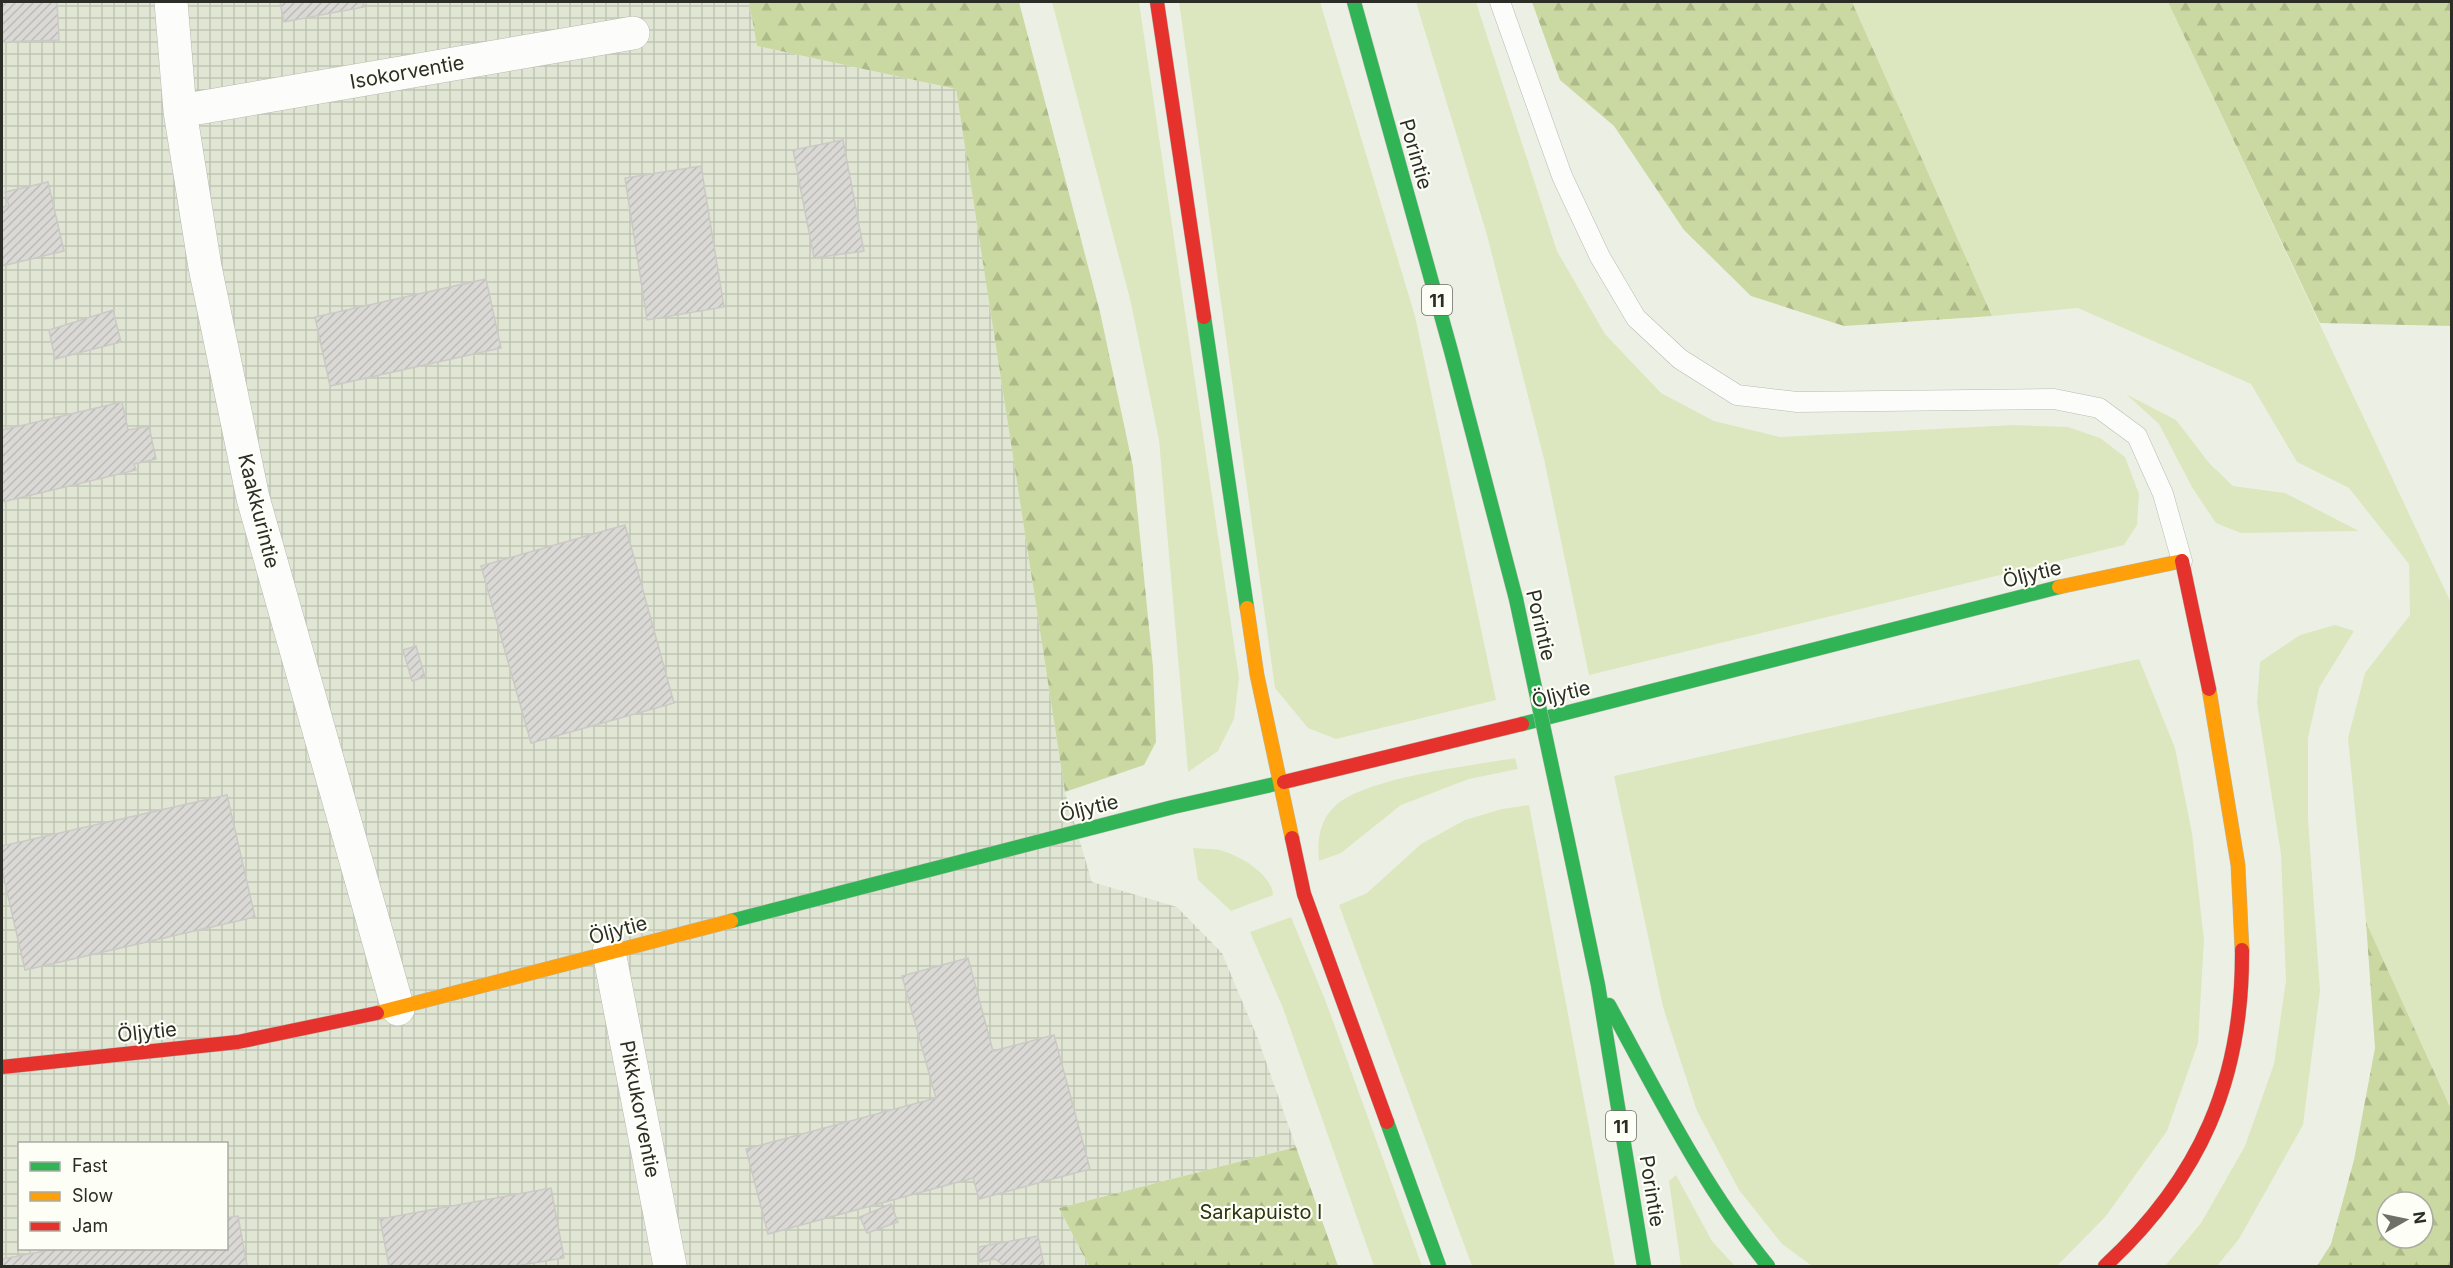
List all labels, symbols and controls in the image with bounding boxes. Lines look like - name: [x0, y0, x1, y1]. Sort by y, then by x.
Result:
- street label: Isokorventie: [348, 50, 466, 94]
- street label: Porintie: [1395, 116, 1437, 192]
- road number: 11: [1422, 285, 1452, 315]
- street label: Kaakkurintie: [233, 451, 285, 571]
- street label: Öljytie: [2000, 555, 2064, 593]
- street label: Porintie: [1521, 587, 1561, 663]
- street label: Öljytie: [1529, 675, 1593, 713]
- street label: Öljytie: [1057, 789, 1121, 827]
- street label: Öljytie: [586, 911, 650, 949]
- street label: Öljytie: [116, 1017, 178, 1047]
- street label: Pikkukorventie: [615, 1038, 665, 1180]
- road number: 11: [1606, 1111, 1636, 1141]
- legend: [18, 1142, 228, 1250]
- street label: Porintie: [1634, 1153, 1670, 1229]
- text: Fast: [72, 1155, 108, 1176]
- text: Slow: [72, 1185, 113, 1206]
- north arrow: [2375, 1190, 2435, 1250]
- park label: Sarkapuisto I: [1200, 1200, 1322, 1224]
- text: N: [2409, 1210, 2431, 1225]
- text: Jam: [72, 1215, 108, 1236]

